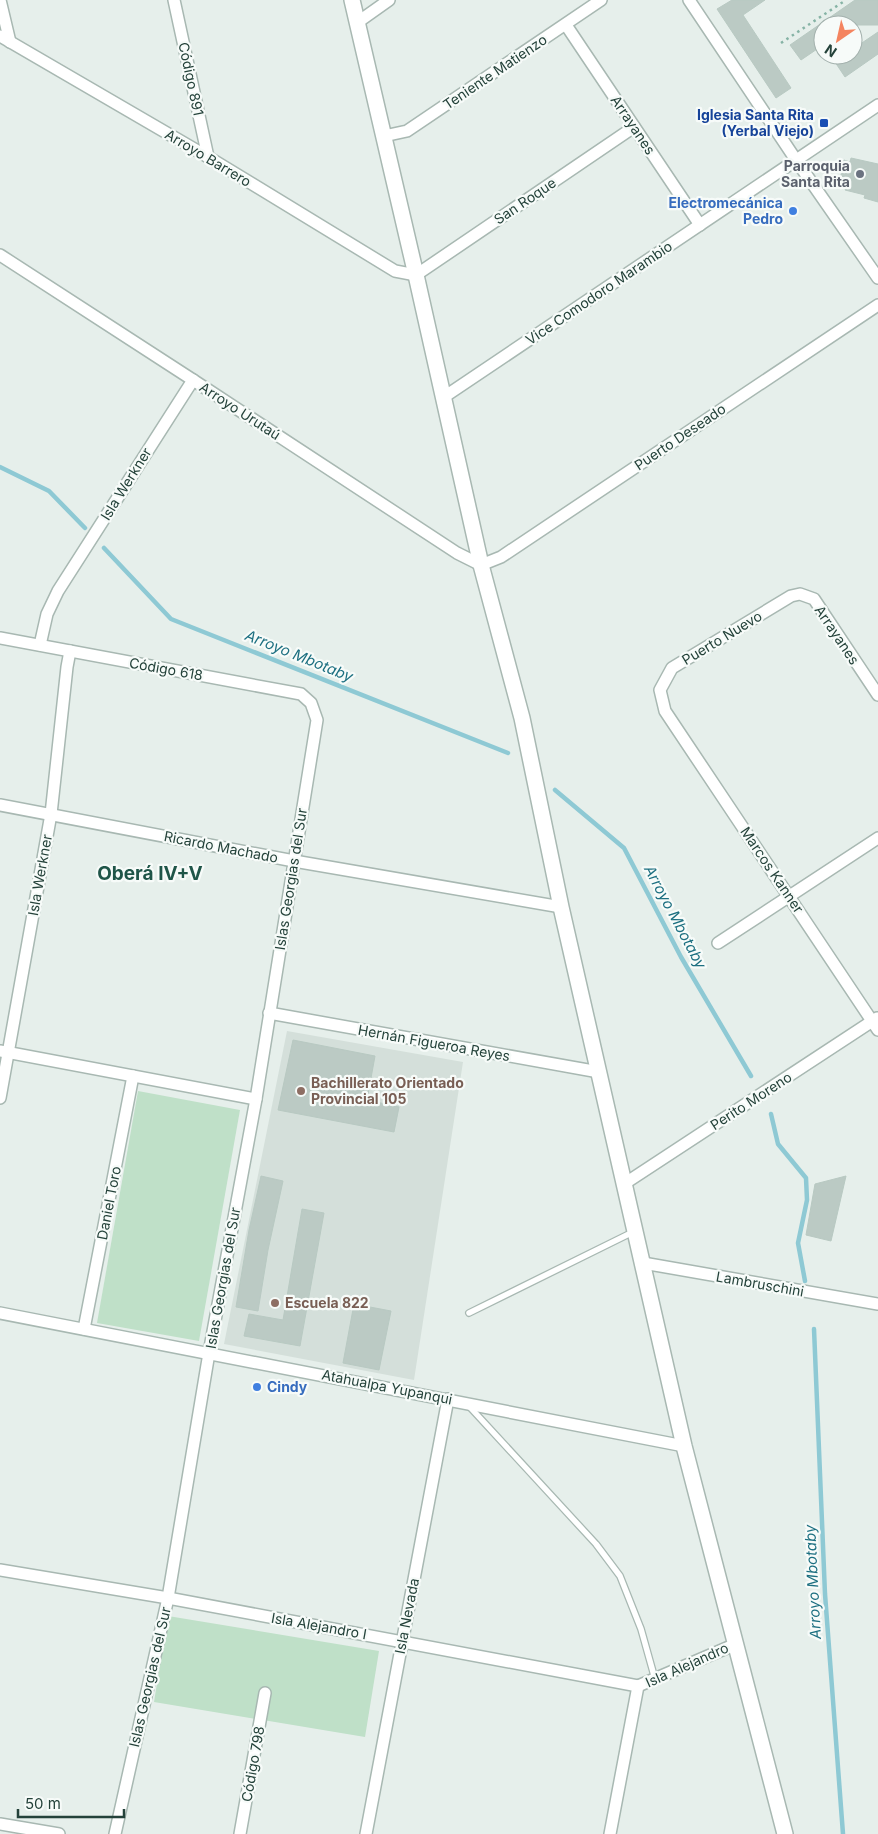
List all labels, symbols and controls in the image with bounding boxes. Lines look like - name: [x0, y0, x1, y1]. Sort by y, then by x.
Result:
- north arrow: [813, 15, 863, 65]
- street label: Teniente Matienzo: [440, 31, 550, 113]
- street label: Código 891: [175, 41, 208, 117]
- text: N: [821, 41, 840, 61]
- street label: Arrayanes: [607, 92, 659, 157]
- place label: Iglesia Santa Rita (Yerbal Viejo): [697, 106, 814, 139]
- marker: Iglesia Santa Rita (Yerbal Viejo): [818, 117, 830, 129]
- street label: Arroyo Barrero: [162, 125, 254, 190]
- place label: Parroquia Santa Rita: [781, 157, 850, 190]
- marker: Parroquia Santa Rita: [854, 168, 866, 180]
- street label: San Roque: [490, 174, 559, 228]
- place label: Electromecánica Pedro: [668, 194, 783, 227]
- marker: Electromecánica Pedro: [787, 205, 799, 217]
- street label: Vice Comodoro Marambio: [522, 237, 675, 348]
- street label: Arroyo Urutaú: [197, 378, 284, 443]
- street label: Puerto Deseado: [631, 400, 729, 473]
- street label: Isla Werkner: [97, 444, 155, 523]
- street label: Arrayanes: [811, 602, 863, 667]
- street label: Puerto Nuevo: [679, 607, 765, 668]
- water label: Arroyo Mbotaby: [241, 625, 356, 686]
- street label: Código 618: [128, 654, 204, 683]
- street label: Islas Georgias del Sur: [271, 807, 310, 951]
- street label: Marcos Kanner: [737, 823, 808, 916]
- street label: Ricardo Machado: [163, 827, 280, 866]
- street label: Isla Werkner: [24, 833, 55, 917]
- water label: Arroyo Mbotaby: [640, 861, 711, 972]
- district label: Oberá IV+V: [97, 862, 203, 885]
- street label: Hernán Figueroa Reyes: [357, 1021, 512, 1064]
- street label: Perito Moreno: [707, 1068, 795, 1133]
- place label: Bachillerato Orientado Provincial 105: [311, 1074, 464, 1107]
- marker: Bachillerato Orientado Provincial 105: [295, 1085, 307, 1097]
- street label: Daniel Toro: [93, 1165, 124, 1241]
- street label: Islas Georgias del Sur: [202, 1206, 243, 1350]
- street label: Lambruschini: [715, 1267, 805, 1300]
- place label: Escuela 822: [285, 1294, 369, 1311]
- marker: Escuela 822: [269, 1297, 281, 1309]
- street label: Atahualpa Yupanqui: [320, 1366, 454, 1407]
- place label: Cindy: [267, 1378, 308, 1395]
- marker: Cindy: [251, 1381, 263, 1393]
- water label: Arroyo Mbotaby: [800, 1524, 825, 1641]
- street label: Isla Nevada: [391, 1577, 422, 1655]
- street label: Islas Georgias del Sur: [125, 1605, 174, 1749]
- street label: Isla Alejandro I: [270, 1609, 368, 1642]
- street label: Isla Alejandro: [643, 1639, 731, 1690]
- street label: Código 798: [237, 1725, 268, 1803]
- scale bar: [18, 1786, 124, 1818]
- text: 50 m: [25, 1794, 61, 1813]

